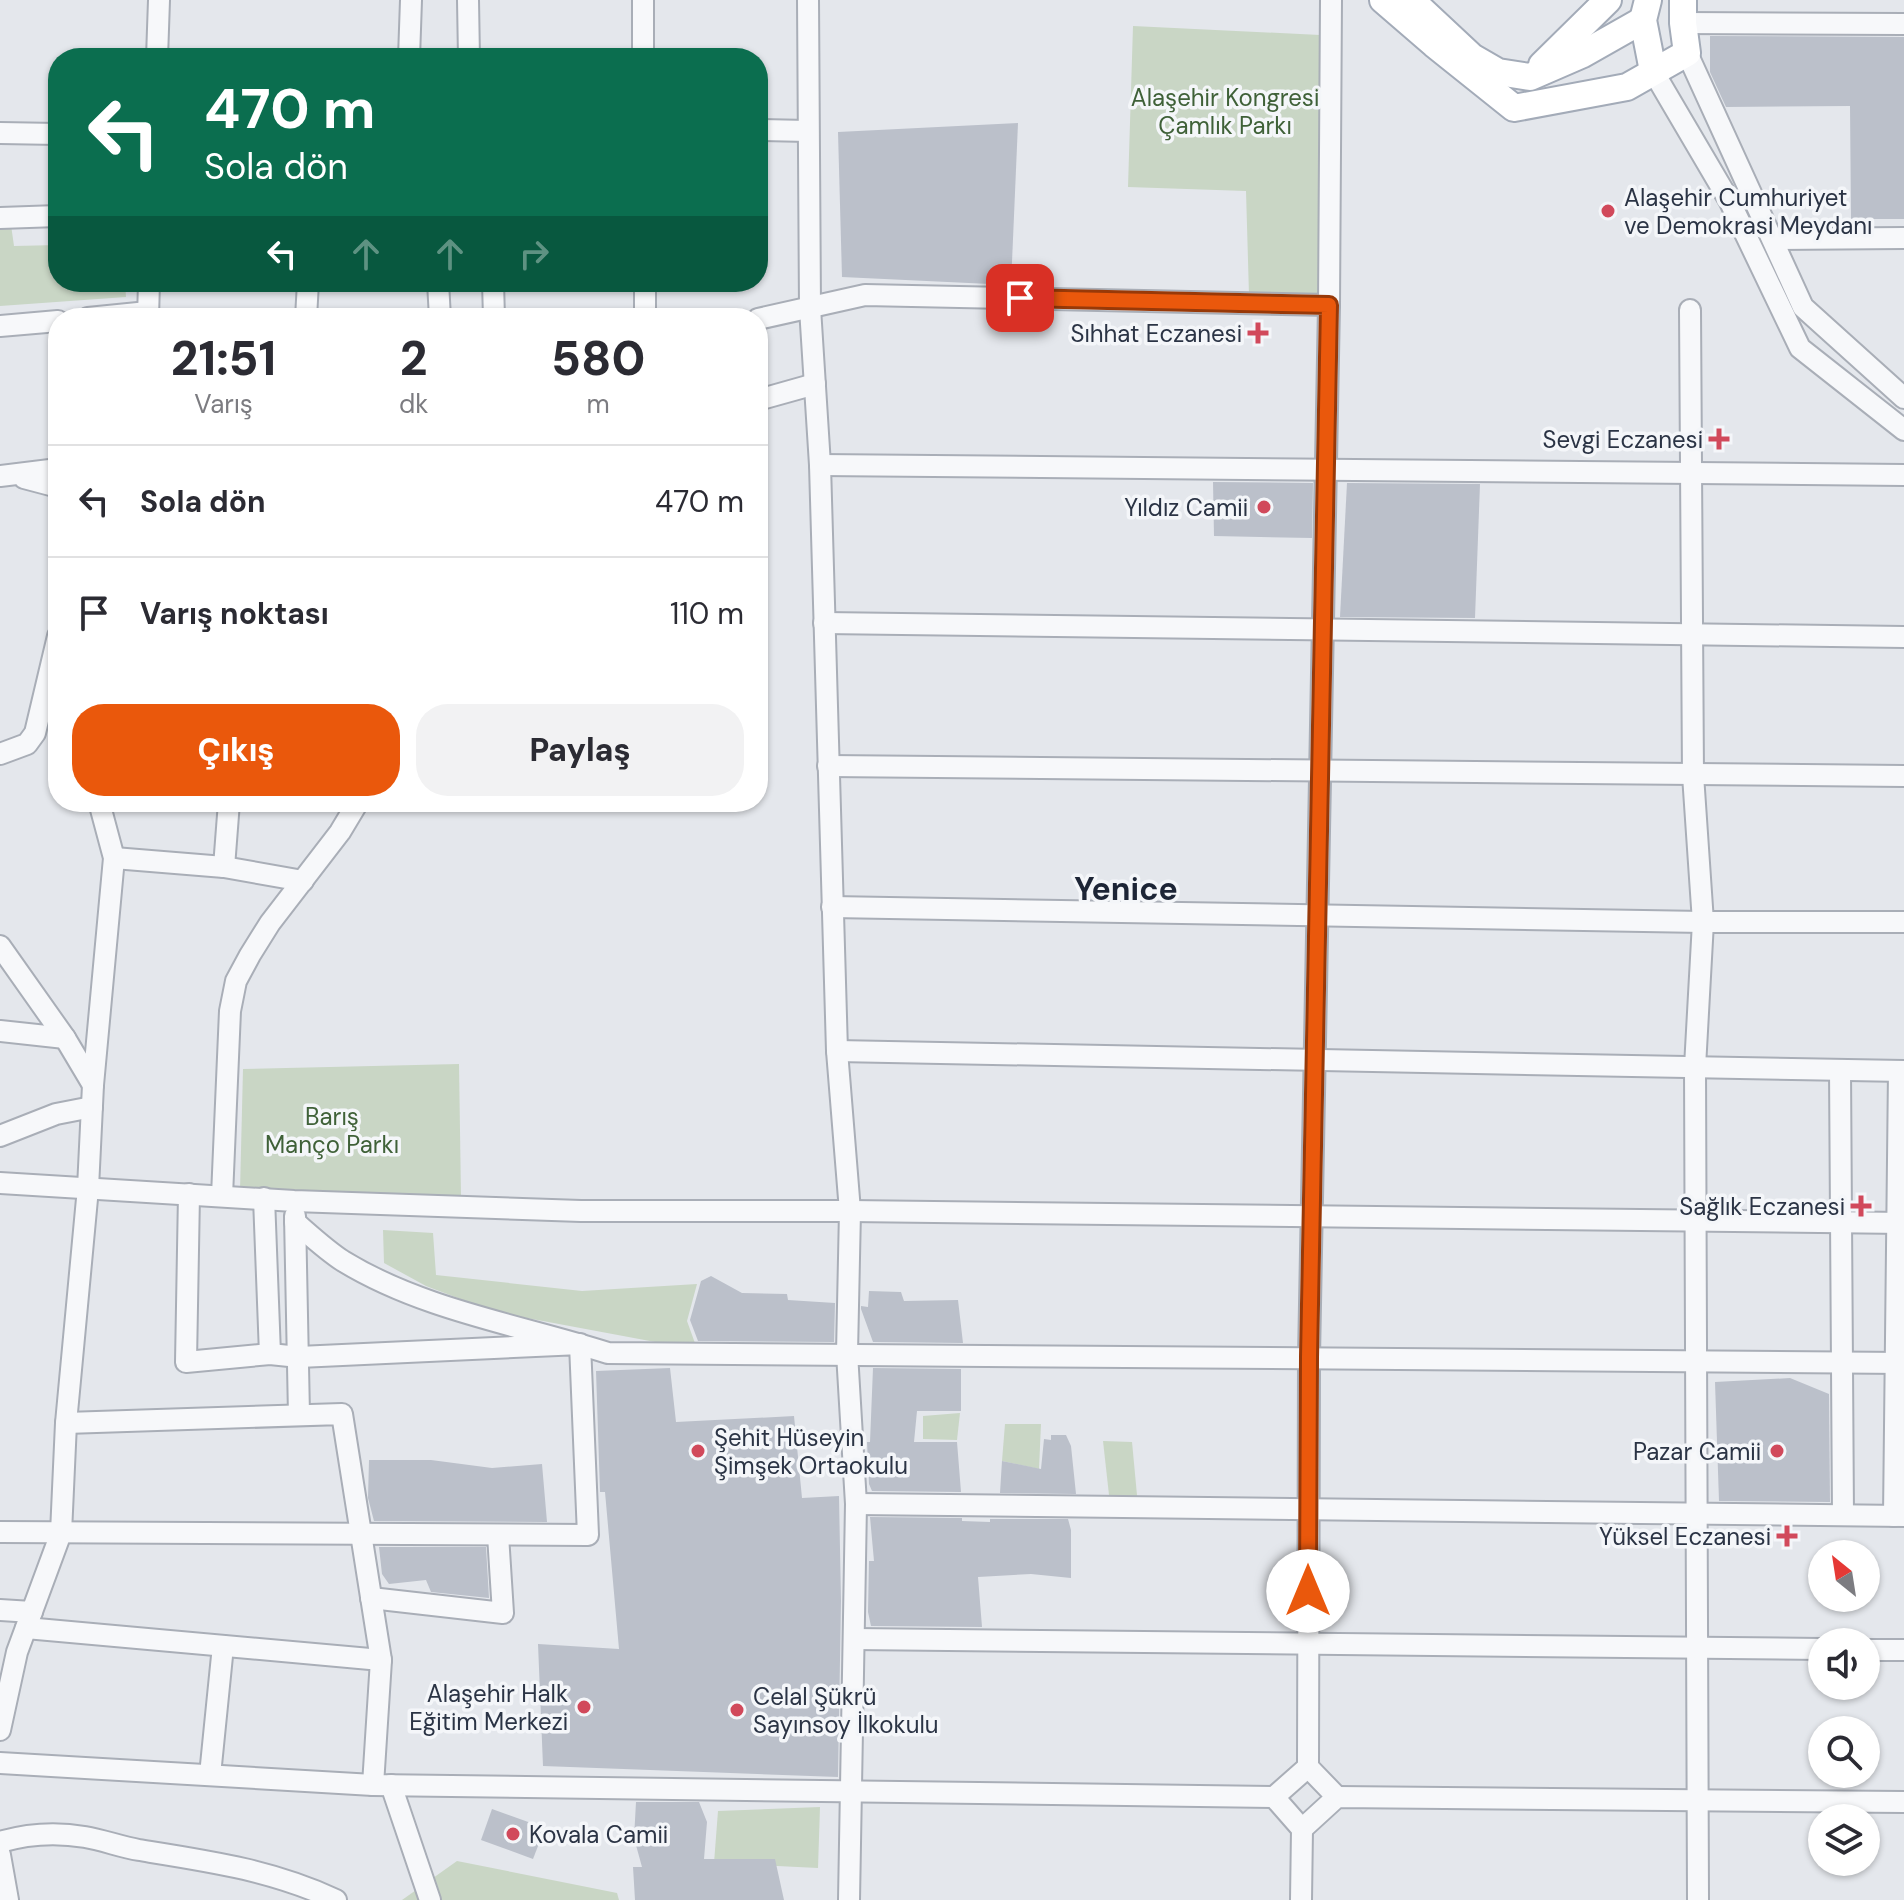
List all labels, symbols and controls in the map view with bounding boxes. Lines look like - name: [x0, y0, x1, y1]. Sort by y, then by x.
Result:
- text: 470 m: [204, 72, 375, 145]
- icon: left: [72, 80, 176, 184]
- park label: Alaşehir Kongresi Çamlık Parkı: [1131, 82, 1319, 141]
- text: Sola dön: [204, 143, 348, 190]
- place label: Alaşehir Cumhuriyet ve Demokrasi Meydanı: [1624, 182, 1872, 241]
- marker: Alaşehir Cumhuriyet ve Demokrasi Meydanı: [1599, 202, 1617, 220]
- icon: left: [260, 232, 304, 276]
- icon: ahead: [344, 232, 388, 276]
- icon: ahead: [428, 232, 472, 276]
- icon: right: [512, 232, 556, 276]
- pin: [986, 264, 1054, 332]
- icon: arrive: [998, 276, 1042, 320]
- place label: Sıhhat Eczanesi: [1070, 318, 1242, 349]
- marker: Sıhhat Eczanesi: [1249, 324, 1267, 342]
- text: 21:51: [171, 327, 276, 390]
- text: 2: [400, 327, 428, 390]
- text: 580: [551, 327, 645, 390]
- text: Varış: [194, 387, 253, 421]
- text: dk: [399, 387, 428, 421]
- text: m: [587, 387, 610, 421]
- place label: Sevgi Eczanesi: [1543, 424, 1703, 455]
- marker: Sevgi Eczanesi: [1710, 430, 1728, 448]
- icon: left: [72, 479, 116, 523]
- text: Sola dön: [140, 482, 266, 521]
- text: 470 m: [655, 482, 744, 521]
- place label: Yıldız Camii: [1124, 492, 1248, 523]
- marker: Yıldız Camii: [1255, 498, 1273, 516]
- icon: arrive: [72, 591, 116, 635]
- text: Varış noktası: [140, 594, 329, 633]
- text: 110 m: [670, 594, 744, 633]
- button: Çıkış: [72, 704, 400, 796]
- button: Paylaş: [416, 704, 744, 796]
- district label: Yenice: [1074, 868, 1178, 910]
- park label: Barış Manço Parkı: [265, 1101, 399, 1160]
- place label: Sağlık Eczanesi: [1679, 1191, 1845, 1222]
- marker: Sağlık Eczanesi: [1852, 1197, 1870, 1215]
- place label: Şehit Hüseyin Şimşek Ortaokulu: [714, 1422, 908, 1481]
- place label: Pazar Camii: [1633, 1436, 1761, 1467]
- marker: Şehit Hüseyin Şimşek Ortaokulu: [689, 1442, 707, 1460]
- marker: Pazar Camii: [1768, 1442, 1786, 1460]
- place label: Yüksel Eczanesi: [1599, 1521, 1771, 1552]
- marker: Yüksel Eczanesi: [1778, 1527, 1796, 1545]
- north arrow: [1808, 1540, 1880, 1612]
- map controls: [1808, 1540, 1880, 1876]
- position arrow: [1266, 1549, 1350, 1633]
- button: sound: [1808, 1628, 1880, 1700]
- place label: Alaşehir Halk Eğitim Merkezi: [409, 1678, 568, 1737]
- place label: Celal Şükrü Sayınsoy İlkokulu: [753, 1681, 939, 1740]
- marker: Alaşehir Halk Eğitim Merkezi: [575, 1698, 593, 1716]
- marker: Celal Şükrü Sayınsoy İlkokulu: [728, 1701, 746, 1719]
- button: search: [1808, 1716, 1880, 1788]
- button: layers: [1808, 1804, 1880, 1876]
- place label: Kovala Camii: [529, 1819, 668, 1850]
- marker: Kovala Camii: [504, 1825, 522, 1843]

